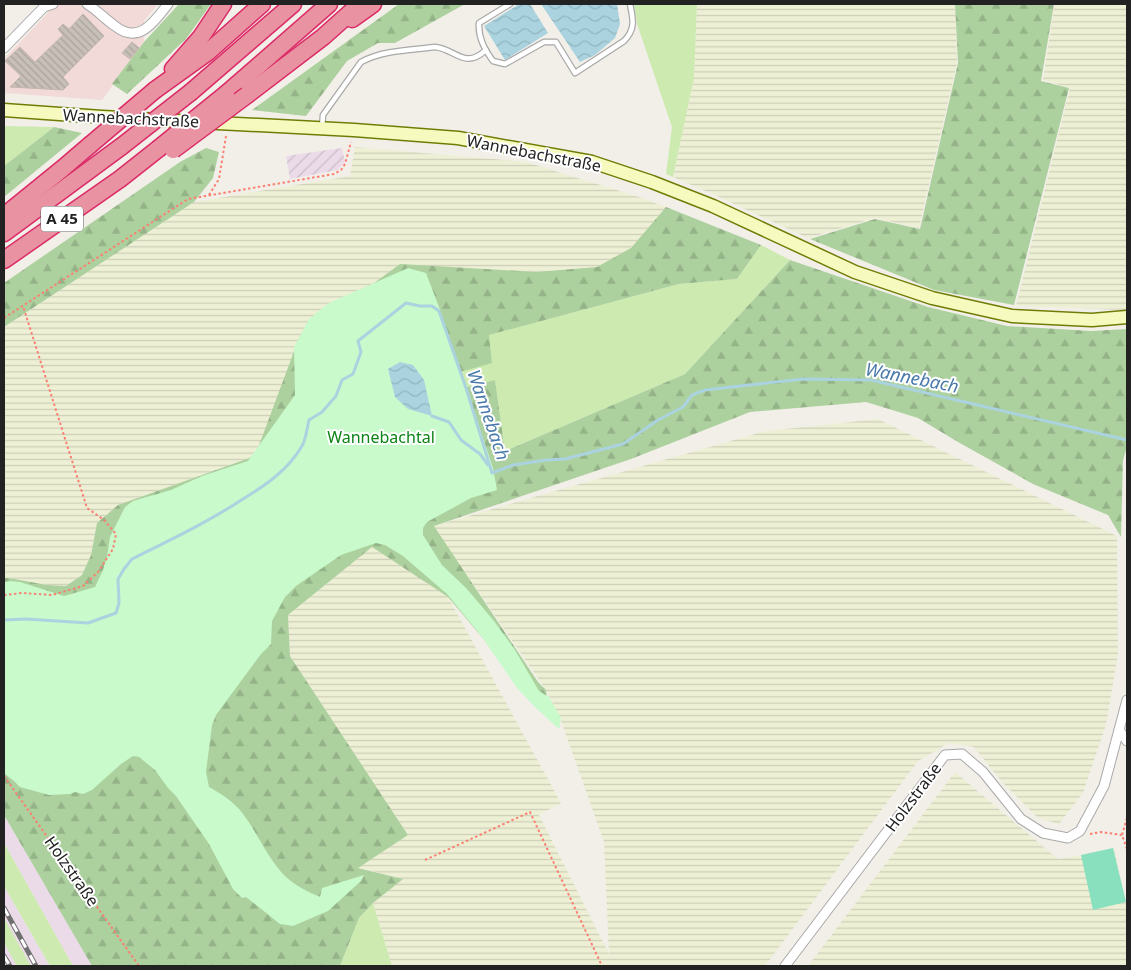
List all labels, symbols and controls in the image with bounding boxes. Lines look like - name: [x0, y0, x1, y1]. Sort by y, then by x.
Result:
- street label: Wannebachstraße: [62, 103, 200, 133]
- street label: Wannebachstraße: [465, 129, 603, 177]
- road number: A 45: [41, 206, 83, 232]
- water label: Wannebach: [864, 356, 961, 398]
- water label: Wannebach: [462, 366, 516, 463]
- park label: Wannebachtal: [327, 426, 435, 448]
- street label: Holzstraße: [880, 758, 946, 836]
- street label: Holzstraße: [40, 832, 104, 910]

